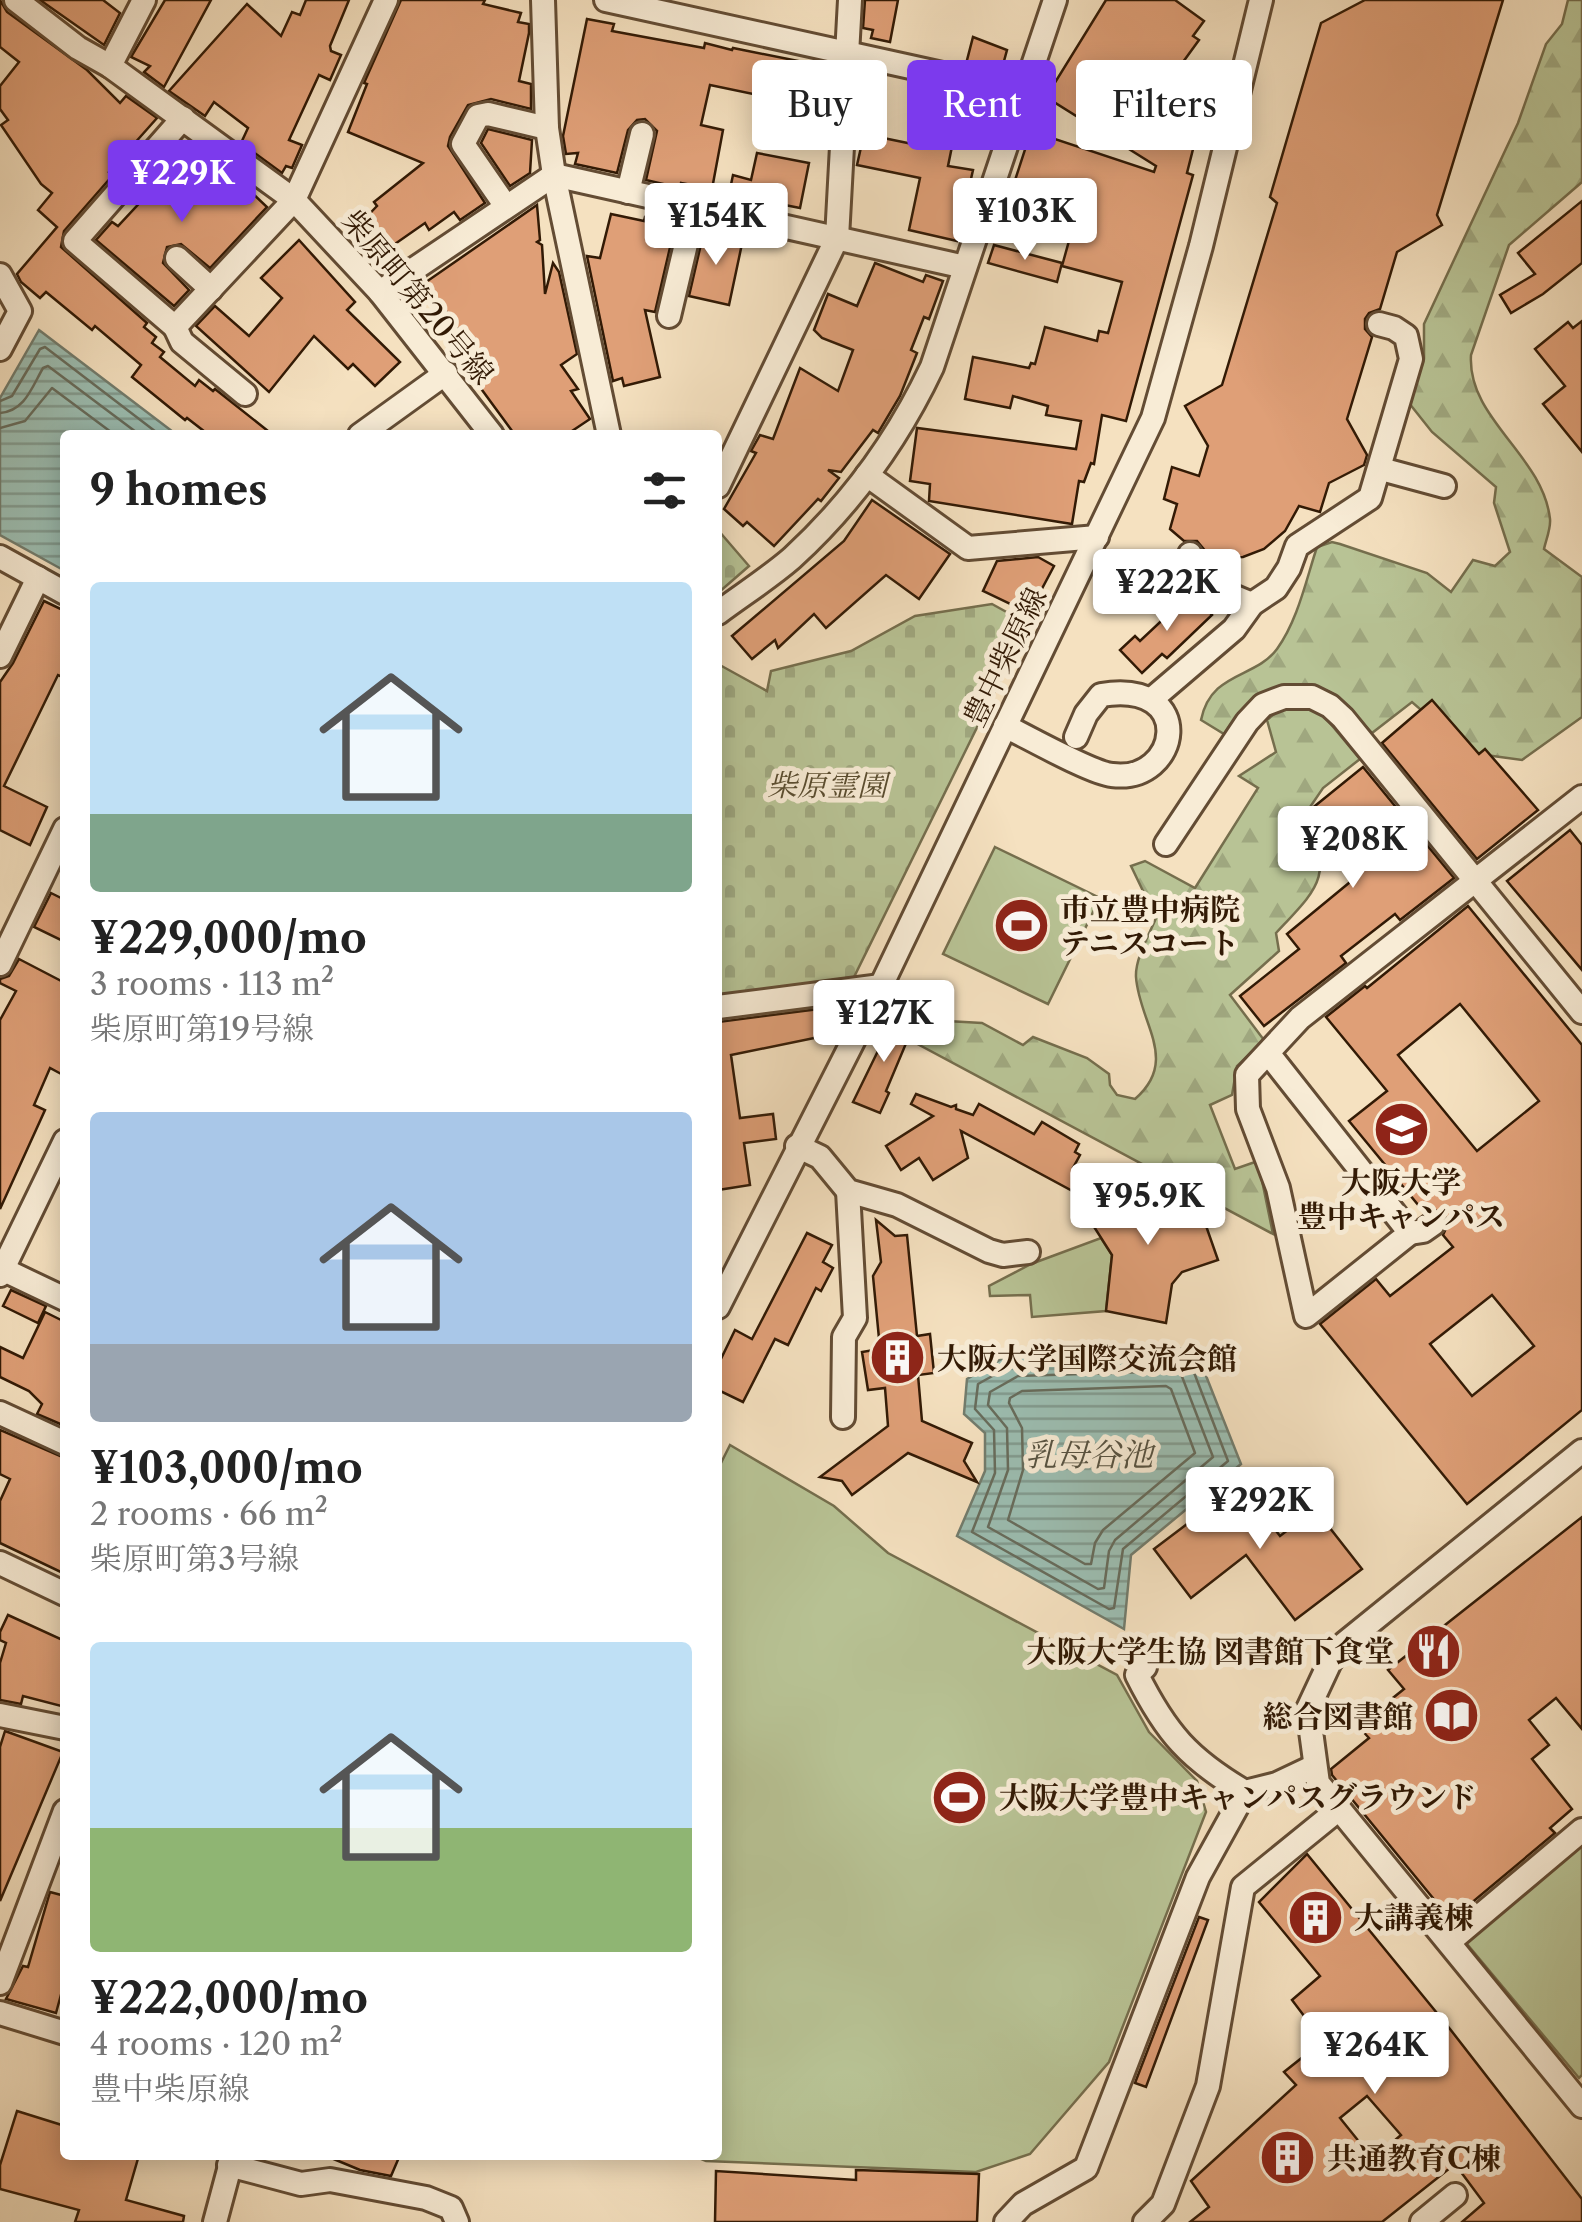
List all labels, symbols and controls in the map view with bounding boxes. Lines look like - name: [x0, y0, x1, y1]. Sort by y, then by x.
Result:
- chip: Buy: [752, 60, 887, 150]
- chip: Rent: [907, 60, 1056, 150]
- chip: Filters: [1076, 60, 1252, 150]
- pin: ¥229K: [112, 140, 252, 225]
- text: ¥229K: [130, 153, 234, 192]
- pin: ¥103K: [955, 178, 1095, 263]
- pin: ¥154K: [646, 183, 786, 268]
- text: ¥103K: [975, 191, 1075, 230]
- text: ¥154K: [667, 196, 765, 235]
- street label: 柴原町第20号線: [334, 202, 502, 392]
- icon: filters: [637, 463, 692, 518]
- text: 9 homes: [90, 464, 268, 516]
- pin: ¥222K: [1097, 549, 1237, 634]
- text: ¥222K: [1115, 562, 1219, 601]
- street label: 豊中柴原線: [955, 581, 1055, 733]
- icon: home: [301, 647, 481, 827]
- park label: 柴原霊園: [767, 767, 892, 804]
- pin: ¥208K: [1283, 806, 1423, 891]
- text: ¥208K: [1300, 819, 1406, 858]
- place label: 市立豊中病院 テニスコート: [1060, 891, 1240, 962]
- sports icon: 市立豊中病院 テニスコート: [991, 896, 1051, 956]
- text: ¥229,000/mo: [90, 912, 367, 964]
- text: 3 rooms · 113 m²: [90, 964, 334, 1003]
- pin: ¥127K: [814, 980, 954, 1065]
- text: ¥127K: [835, 993, 933, 1032]
- text: 柴原町第19号線: [90, 1009, 314, 1048]
- school or university icon: 大阪大学 豊中キャンパス: [1371, 1099, 1431, 1159]
- pin: ¥95.9K: [1067, 1163, 1229, 1248]
- place label: 大阪大学 豊中キャンパス: [1297, 1164, 1505, 1235]
- text: ¥95.9K: [1092, 1176, 1204, 1215]
- icon: home: [301, 1177, 481, 1357]
- building icon: 大阪大学国際交流会館: [868, 1328, 928, 1388]
- place label: 大阪大学国際交流会館: [937, 1340, 1237, 1377]
- water label: 乳母谷池: [1025, 1435, 1156, 1474]
- text: ¥103,000/mo: [90, 1442, 363, 1494]
- pin: ¥292K: [1190, 1467, 1330, 1552]
- text: ¥292K: [1208, 1480, 1312, 1519]
- text: 2 rooms · 66 m²: [90, 1494, 328, 1533]
- text: 柴原町第3号線: [90, 1539, 300, 1578]
- restaurant icon: 大阪大学生協 図書館下食堂: [1403, 1621, 1463, 1681]
- place label: 大阪大学生協 図書館下食堂: [1026, 1633, 1394, 1670]
- library icon: 総合図書館: [1422, 1686, 1482, 1746]
- place label: 総合図書館: [1263, 1698, 1413, 1735]
- icon: home: [301, 1707, 481, 1887]
- sports icon: 大阪大学豊中キャンパスグラウンド: [930, 1767, 990, 1827]
- place label: 大阪大学豊中キャンパスグラウンド: [999, 1779, 1477, 1816]
- building icon: 大講義棟: [1285, 1887, 1345, 1947]
- place label: 大講義棟: [1354, 1899, 1474, 1936]
- text: ¥222,000/mo: [90, 1972, 368, 2024]
- pin: ¥264K: [1305, 2012, 1445, 2097]
- text: 4 rooms · 120 m²: [90, 2024, 343, 2063]
- text: ¥264K: [1323, 2025, 1427, 2064]
- text: 豊中柴原線: [90, 2069, 250, 2108]
- building icon: 共通教育C棟: [1258, 2128, 1318, 2188]
- place label: 共通教育C棟: [1327, 2140, 1501, 2177]

